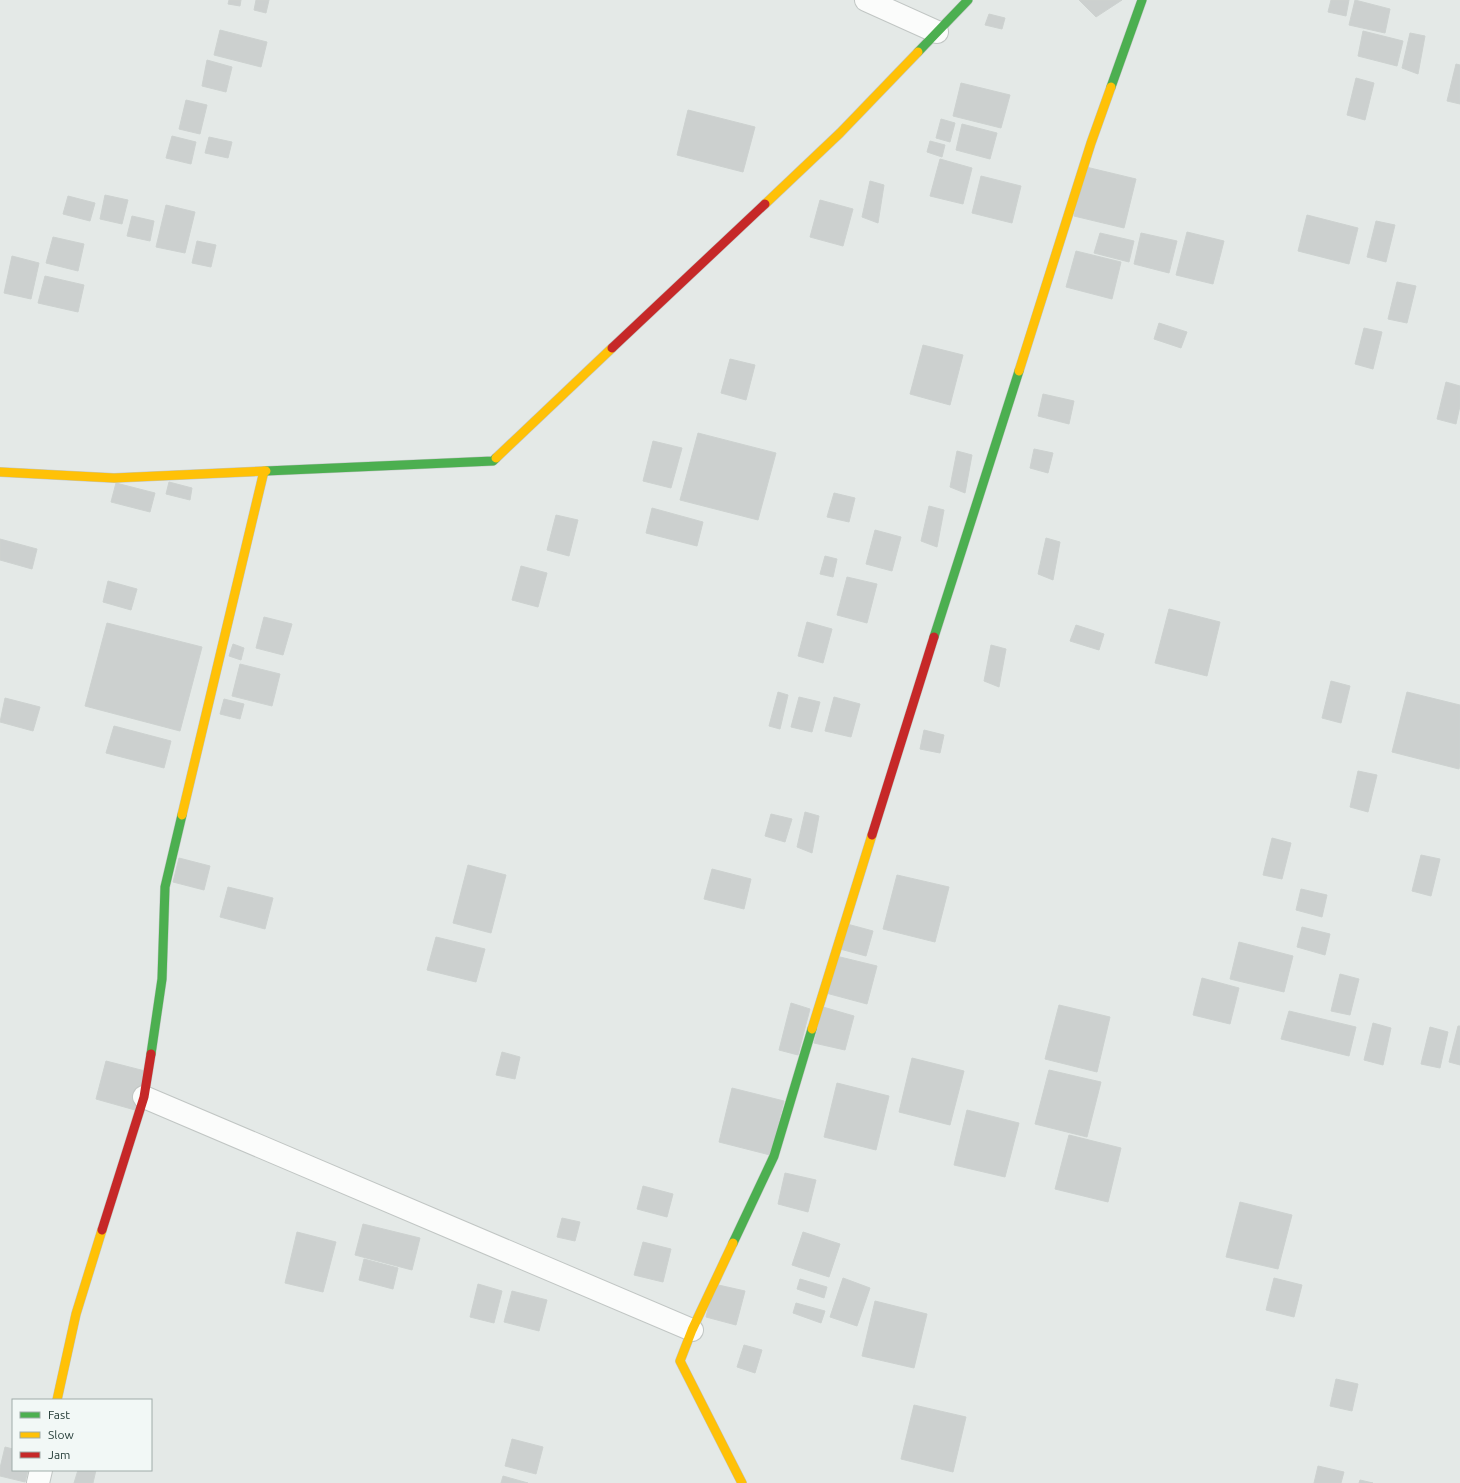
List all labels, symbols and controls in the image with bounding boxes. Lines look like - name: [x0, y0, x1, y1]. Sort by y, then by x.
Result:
- legend: [12, 1399, 152, 1471]
- text: Fast: [48, 1408, 70, 1421]
- text: Slow: [48, 1428, 74, 1441]
- text: Jam: [48, 1448, 70, 1461]

